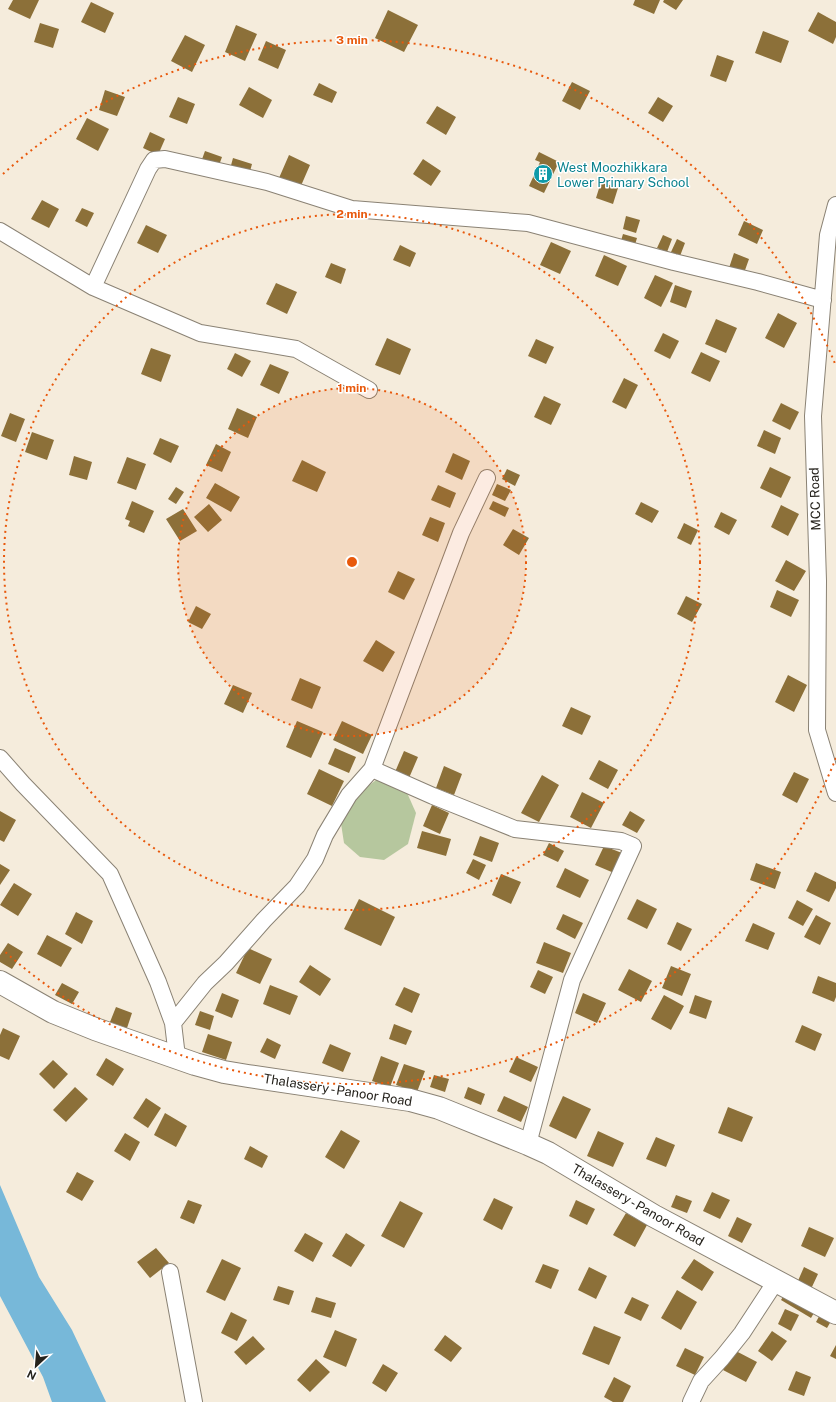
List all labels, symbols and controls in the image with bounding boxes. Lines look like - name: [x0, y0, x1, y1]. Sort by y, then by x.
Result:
- text: 3 min: [336, 33, 368, 47]
- place label: West Moozhikkara Lower Primary School: [557, 160, 689, 190]
- building icon: West Moozhikkara Lower Primary School: [532, 163, 554, 185]
- text: 2 min: [336, 207, 368, 221]
- text: 1 min: [338, 381, 366, 395]
- street label: MCC Road: [806, 467, 824, 531]
- centre of rings: [345, 555, 359, 569]
- street label: Thalassery - Panoor Road: [263, 1071, 413, 1109]
- street label: Thalassery - Panoor Road: [569, 1161, 707, 1249]
- north arrow: [16, 1346, 56, 1386]
- text: N: [25, 1368, 38, 1382]

